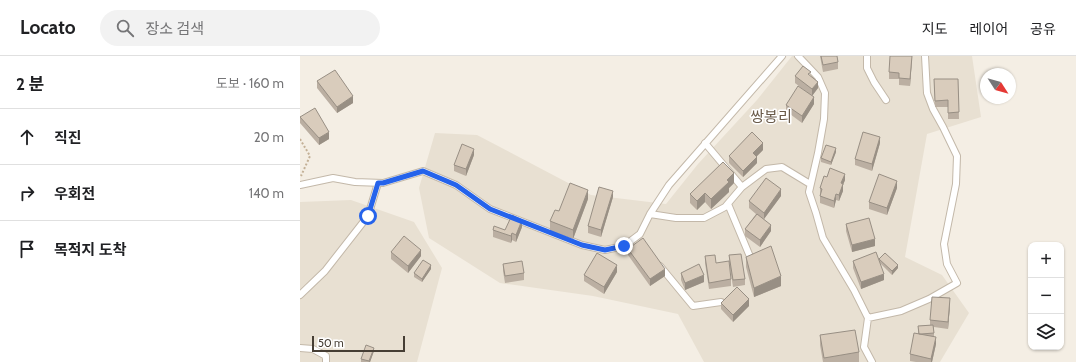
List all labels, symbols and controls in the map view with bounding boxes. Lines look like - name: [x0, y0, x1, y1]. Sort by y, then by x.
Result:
- search box: [100, 10, 380, 46]
- text: Locato: [20, 16, 76, 39]
- icon: search: [114, 17, 136, 39]
- text: 장소 검색: [146, 20, 204, 38]
- text: 지도: [922, 20, 948, 38]
- text: 레이어: [970, 20, 1008, 38]
- text: 공유: [1030, 20, 1056, 38]
- north arrow: [980, 68, 1016, 104]
- text: 2 분: [16, 74, 44, 94]
- text: 도보 · 160 m: [216, 75, 284, 91]
- district label: 쌍봉리: [750, 108, 792, 126]
- icon: ahead: [16, 126, 38, 148]
- text: 직진: [54, 129, 82, 147]
- text: 20 m: [254, 129, 284, 145]
- icon: right: [16, 182, 38, 204]
- text: 우회전: [54, 185, 95, 203]
- text: 140 m: [249, 185, 284, 201]
- route start: [359, 207, 377, 225]
- route end: [615, 237, 633, 255]
- icon: arrive: [16, 238, 38, 260]
- text: 목적지 도착: [54, 241, 126, 259]
- map controls: [1028, 242, 1064, 350]
- button: +: [1028, 242, 1064, 278]
- button: −: [1028, 278, 1064, 314]
- button: layers: [1028, 314, 1064, 350]
- scale bar: [312, 334, 405, 353]
- text: 50 m: [318, 336, 344, 350]

